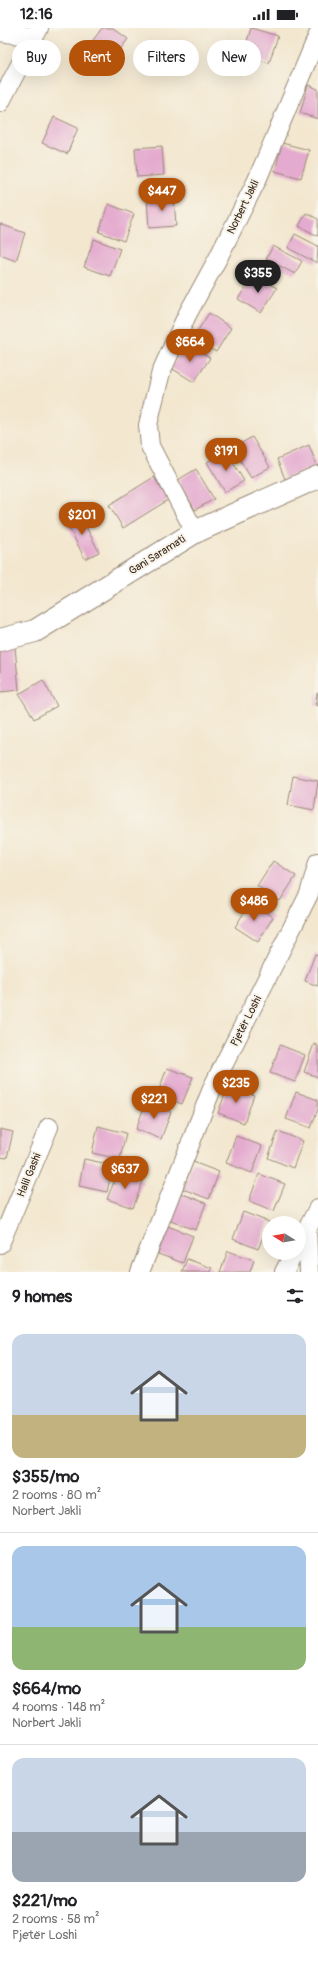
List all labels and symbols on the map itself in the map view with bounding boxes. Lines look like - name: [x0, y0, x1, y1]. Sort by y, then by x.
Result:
- pin: $447: [138, 178, 186, 212]
- street label: Norbert Jakli: [224, 178, 262, 236]
- pin: $355: [234, 260, 282, 294]
- pin: $664: [166, 329, 214, 363]
- pin: $191: [202, 438, 250, 472]
- pin: $201: [58, 502, 106, 536]
- street label: Gani Saramati: [126, 532, 188, 578]
- pin: $486: [230, 888, 278, 922]
- street label: Pjetër Loshi: [228, 994, 264, 1048]
- pin: $235: [212, 1070, 260, 1104]
- pin: $221: [130, 1086, 178, 1120]
- street label: Halil Gashi: [14, 1151, 44, 1199]
- pin: $637: [101, 1156, 149, 1190]
- north arrow: [262, 1216, 306, 1260]

